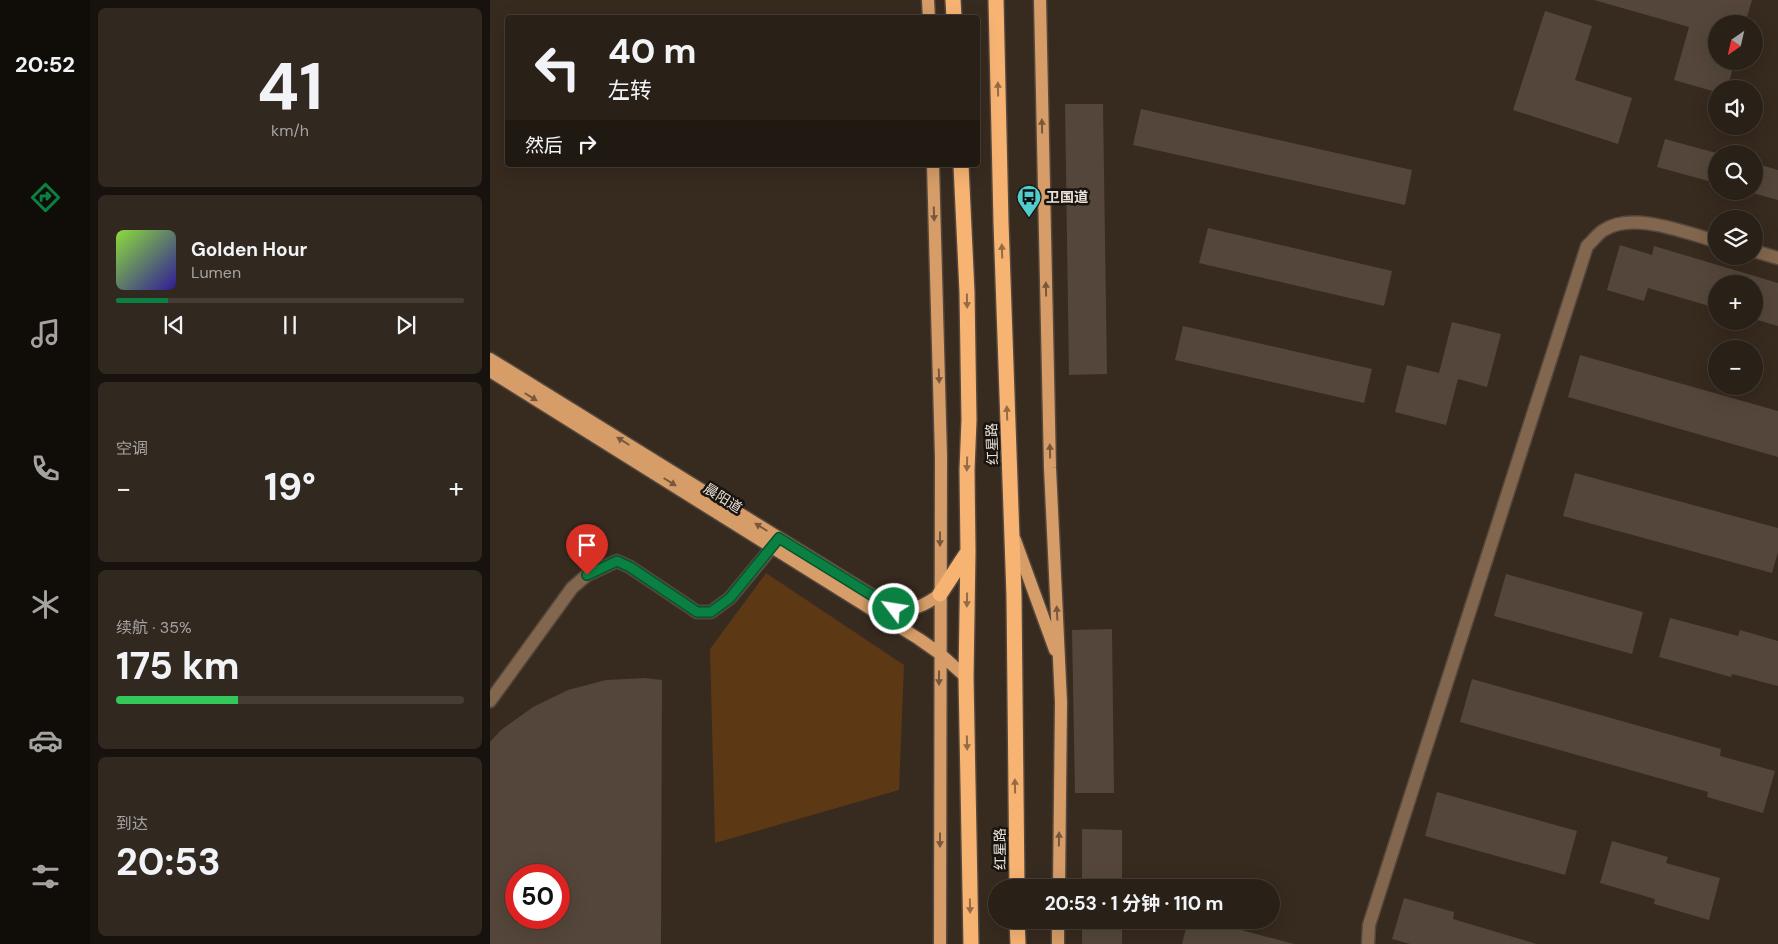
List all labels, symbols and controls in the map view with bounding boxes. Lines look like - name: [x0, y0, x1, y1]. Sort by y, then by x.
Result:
- north arrow: [1708, 15, 1762, 70]
- map controls: [1708, 15, 1763, 395]
- text: 40 m: [608, 28, 697, 74]
- icon: left: [525, 35, 590, 100]
- text: 41: [257, 45, 323, 129]
- text: 20:52: [15, 50, 75, 79]
- text: 左转: [608, 76, 652, 105]
- one-way arrow: [994, 80, 1002, 96]
- button: sound: [1708, 80, 1763, 135]
- one-way arrow: [1038, 118, 1046, 134]
- text: km/h: [271, 120, 309, 141]
- icon: right: [573, 130, 601, 158]
- text: 然后: [525, 133, 563, 158]
- button: search: [1708, 145, 1763, 200]
- icon: directions: [28, 180, 63, 215]
- bus stop icon: 卫国道: [1016, 184, 1042, 218]
- place label: 卫国道: [1046, 188, 1088, 206]
- one-way arrow: [930, 206, 938, 222]
- button: layers: [1708, 210, 1763, 265]
- text: Golden Hour: [191, 237, 307, 262]
- one-way arrow: [998, 243, 1006, 259]
- text: Lumen: [191, 262, 241, 283]
- button: +: [1708, 275, 1763, 330]
- one-way arrow: [1042, 280, 1050, 296]
- one-way arrow: [963, 293, 971, 309]
- icon: previous: [160, 311, 188, 339]
- icon: pause: [276, 311, 304, 339]
- icon: next: [392, 311, 420, 339]
- icon: music: [28, 316, 63, 351]
- button: −: [1708, 340, 1763, 395]
- one-way arrow: [935, 368, 943, 384]
- one-way arrow: [525, 392, 538, 402]
- one-way arrow: [1003, 405, 1011, 421]
- street label: 红星路: [982, 423, 1002, 465]
- one-way arrow: [616, 437, 629, 446]
- text: 空调: [116, 438, 148, 459]
- one-way arrow: [1046, 443, 1054, 459]
- icon: phone: [28, 451, 63, 486]
- one-way arrow: [963, 456, 971, 472]
- text: 19°: [264, 462, 316, 512]
- text: −: [116, 470, 131, 507]
- text: +: [449, 470, 464, 507]
- one-way arrow: [663, 478, 676, 487]
- street label: 晨阳道: [700, 479, 746, 517]
- one-way arrow: [754, 522, 768, 531]
- pin: [566, 524, 608, 575]
- icon: arrive: [573, 531, 601, 559]
- one-way arrow: [936, 531, 944, 547]
- position arrow: [867, 582, 919, 634]
- icon: climate: [28, 587, 63, 622]
- one-way arrow: [963, 592, 971, 608]
- one-way arrow: [1052, 605, 1060, 621]
- text: 续航 · 35%: [116, 617, 191, 638]
- text: 175 km: [116, 641, 240, 691]
- one-way arrow: [935, 670, 943, 686]
- icon: car: [28, 723, 63, 758]
- one-way arrow: [963, 735, 971, 751]
- one-way arrow: [1011, 778, 1019, 794]
- text: 到达: [116, 813, 148, 834]
- street label: 红星路: [991, 828, 1009, 870]
- one-way arrow: [1055, 831, 1063, 847]
- one-way arrow: [936, 833, 944, 849]
- text: 20:53: [116, 837, 221, 887]
- icon: filters: [28, 859, 63, 894]
- speed limit sign: 50: [505, 864, 570, 929]
- text: 20:53 · 1 分钟 · 110 m: [1045, 891, 1223, 916]
- one-way arrow: [966, 898, 974, 914]

